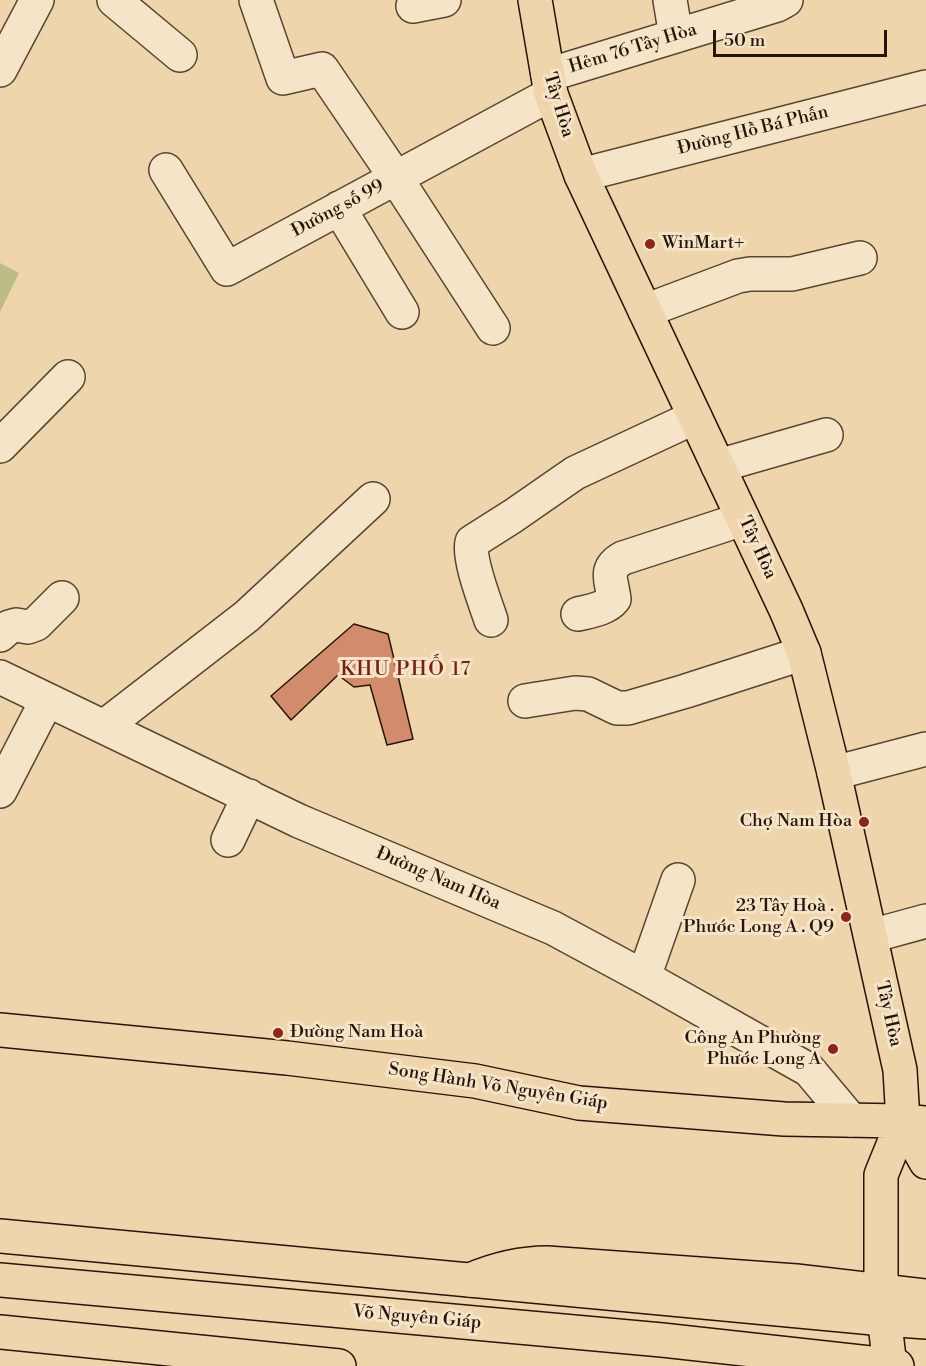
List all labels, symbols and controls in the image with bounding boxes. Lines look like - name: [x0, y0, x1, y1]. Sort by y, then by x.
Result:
- scale bar: [716, 18, 890, 56]
- street label: Hẻm 76 Tây Hòa: [566, 19, 700, 79]
- text: 50 m: [724, 29, 765, 52]
- street label: Tây Hòa: [538, 70, 578, 140]
- street label: Đường Hồ Bá Phấn: [675, 102, 831, 160]
- street label: Đường số 99: [288, 176, 388, 242]
- place label: WinMart+: [662, 233, 744, 255]
- marker: WinMart+: [643, 237, 657, 251]
- street label: Tây Hòa: [733, 513, 781, 583]
- district label: KHU PHỐ 17: [340, 658, 472, 682]
- place label: Chợ Nam Hòa: [740, 811, 852, 833]
- marker: Chợ Nam Hòa: [857, 815, 871, 829]
- street label: Đường Nam Hòa: [372, 843, 504, 915]
- place label: 23 Tây Hoà . Phước Long A . Q9: [683, 896, 834, 938]
- marker: 23 Tây Hoà . Phước Long A . Q9: [839, 910, 853, 924]
- street label: Tây Hòa: [870, 979, 906, 1049]
- place label: Đường Nam Hoà: [290, 1022, 423, 1044]
- marker: Đường Nam Hoà: [271, 1026, 285, 1040]
- place label: Công An Phường Phước Long A: [685, 1028, 821, 1070]
- marker: Công An Phường Phước Long A: [826, 1042, 840, 1056]
- street label: Song Hành Võ Nguyên Giáp: [387, 1059, 609, 1115]
- street label: Võ Nguyên Giáp: [352, 1302, 482, 1334]

